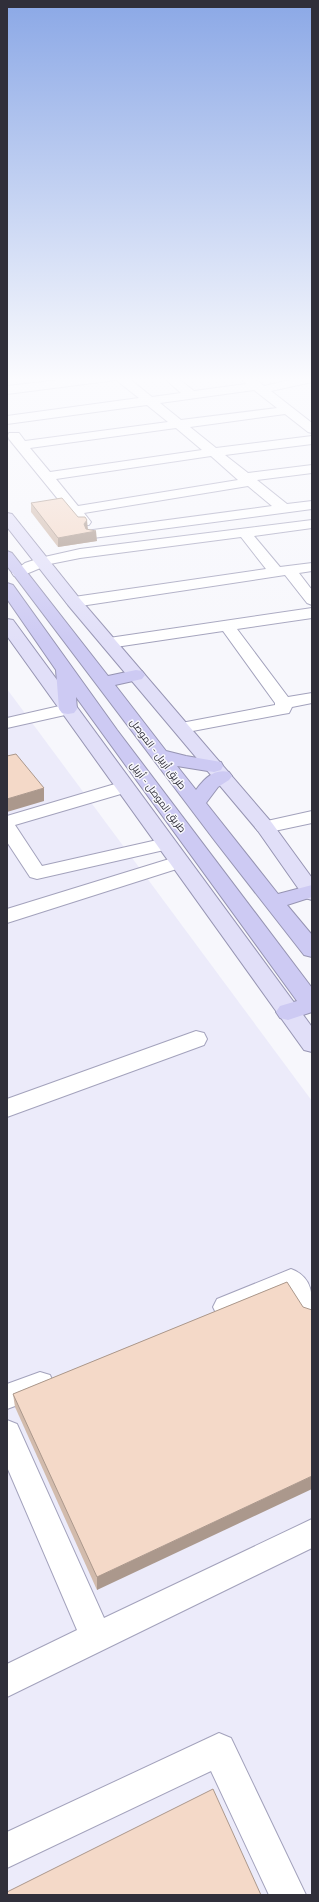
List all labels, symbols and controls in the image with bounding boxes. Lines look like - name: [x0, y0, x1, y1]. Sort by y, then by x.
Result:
- street label: طريق أربيل - الموصل: [127, 716, 189, 792]
- street label: طريق الموصل - أربيل: [127, 759, 189, 835]

